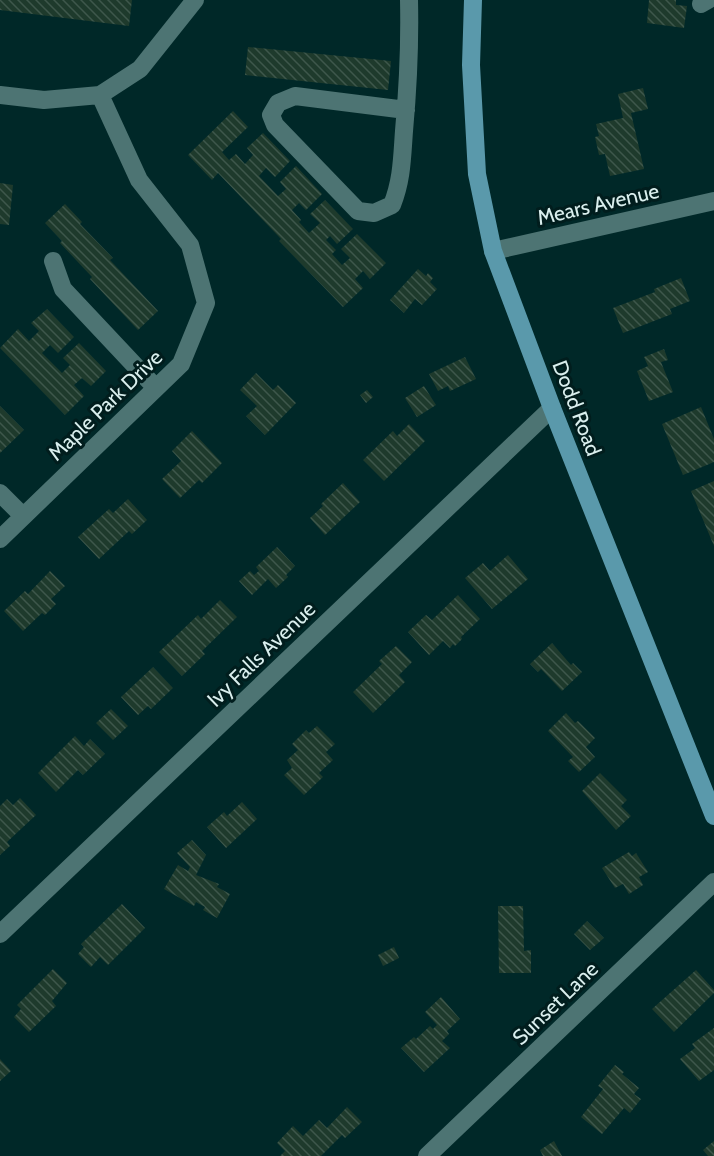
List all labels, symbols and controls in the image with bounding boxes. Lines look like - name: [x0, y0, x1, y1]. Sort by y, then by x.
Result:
- street label: Mears Avenue: [535, 178, 662, 230]
- street label: Maple Park Drive: [43, 344, 167, 466]
- street label: Dodd Road: [547, 357, 607, 459]
- street label: Ivy Falls Avenue: [202, 596, 320, 712]
- street label: Sunset Lane: [507, 956, 603, 1050]

